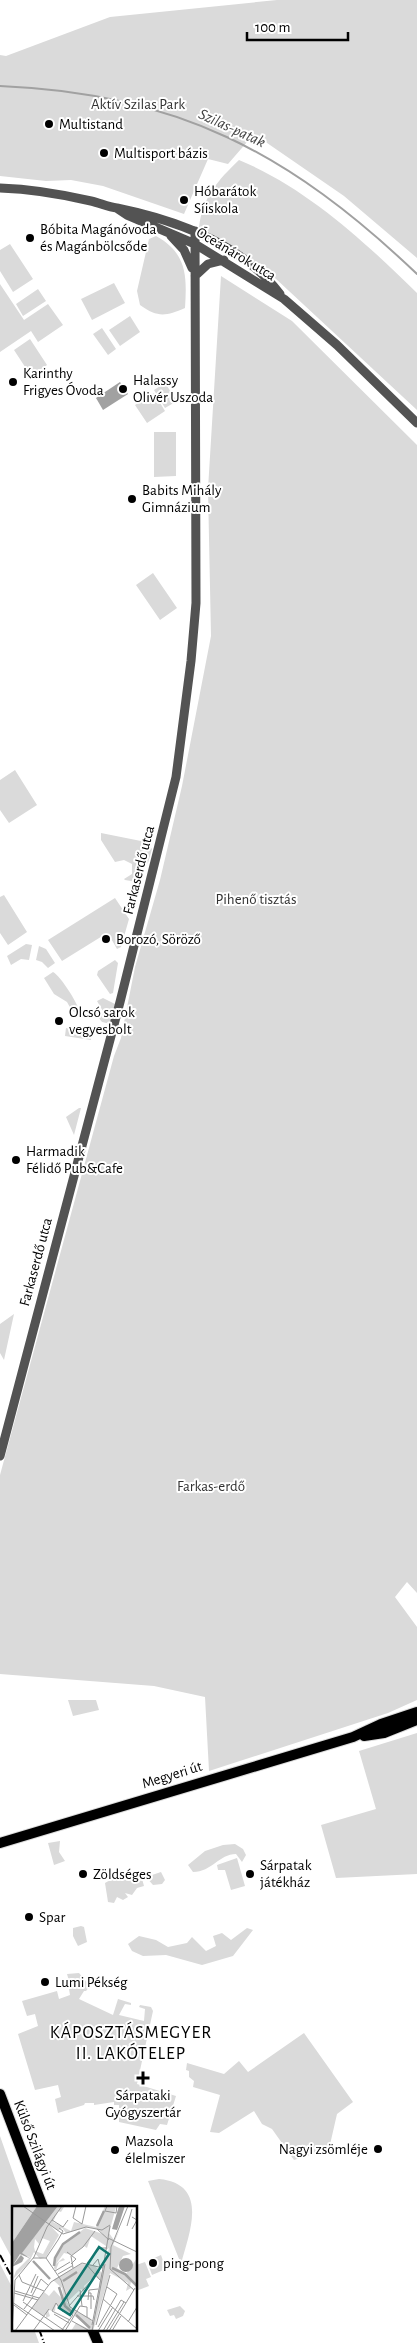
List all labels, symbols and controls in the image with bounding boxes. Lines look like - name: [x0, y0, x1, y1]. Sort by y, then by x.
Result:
- scale bar: [247, 10, 348, 42]
- text: 100 m: [255, 20, 290, 35]
- park label: Aktív Szilas Park: [91, 97, 185, 112]
- water label: Szilas-patak: [196, 106, 268, 151]
- place label: Multistand: [59, 117, 123, 132]
- marker: Multistand: [43, 118, 55, 130]
- place label: Multisport bázis: [114, 146, 208, 161]
- marker: Multisport bázis: [98, 147, 110, 159]
- place label: Hóbarátok Síiskola: [194, 184, 256, 216]
- marker: Hóbarátok Síiskola: [178, 194, 190, 206]
- place label: Bóbita Magánóvoda és Magánbölcsőde: [40, 222, 156, 254]
- street label: Óceánárok utca: [194, 223, 279, 284]
- marker: Bóbita Magánóvoda és Magánbölcsőde: [24, 232, 36, 244]
- place label: Karinthy Frigyes Óvoda: [23, 366, 104, 398]
- place label: Halassy Olivér Uszoda: [133, 373, 213, 405]
- marker: Karinthy Frigyes Óvoda: [7, 376, 19, 388]
- marker: Halassy Olivér Uszoda: [117, 383, 129, 395]
- place label: Babits Mihály Gimnázium: [142, 483, 222, 515]
- marker: Babits Mihály Gimnázium: [126, 493, 138, 505]
- street label: Farkaserdő utca: [121, 824, 157, 916]
- park label: Pihenő tisztás: [215, 892, 297, 907]
- place label: Borozó, Söröző: [116, 932, 201, 947]
- marker: Borozó, Söröző: [100, 933, 112, 945]
- place label: Olcsó sarok vegyesbolt: [69, 1005, 135, 1037]
- marker: Olcsó sarok vegyesbolt: [53, 1015, 65, 1027]
- place label: Harmadik Félidő Pub&Cafe: [26, 1144, 123, 1176]
- marker: Harmadik Félidő Pub&Cafe: [10, 1154, 22, 1166]
- street label: Farkaserdő utca: [17, 1216, 55, 1308]
- park label: Farkas-erdő: [177, 1479, 245, 1494]
- street label: Megyeri út: [140, 1759, 204, 1791]
- place label: Sárpatak játékház: [260, 1858, 312, 1890]
- place label: Zöldséges: [93, 1867, 151, 1882]
- marker: Zöldséges: [77, 1868, 89, 1880]
- marker: Sárpatak játékház: [244, 1868, 256, 1880]
- place label: Spar: [39, 1910, 65, 1925]
- marker: Spar: [23, 1911, 35, 1923]
- place label: Lumi Pékség: [55, 1975, 128, 1990]
- marker: Lumi Pékség: [39, 1976, 51, 1988]
- district label: KÁPOSZTÁSMEGYER II. LAKÓTELEP: [50, 2021, 212, 2063]
- marker: Sárpataki Gyógyszertár: [137, 2072, 149, 2084]
- place label: Sárpataki Gyógyszertár: [105, 2088, 181, 2120]
- street label: Külső Szilágyi út: [11, 2098, 59, 2192]
- place label: Mazsola élelmiszer: [125, 2134, 185, 2166]
- place label: Nagyi zsömléje: [279, 2142, 368, 2157]
- marker: Nagyi zsömléje: [372, 2143, 384, 2155]
- marker: Mazsola élelmiszer: [109, 2144, 121, 2156]
- inset map: [12, 2206, 138, 2330]
- place label: ping-pong: [163, 2256, 225, 2271]
- marker: ping-pong: [147, 2257, 159, 2269]

